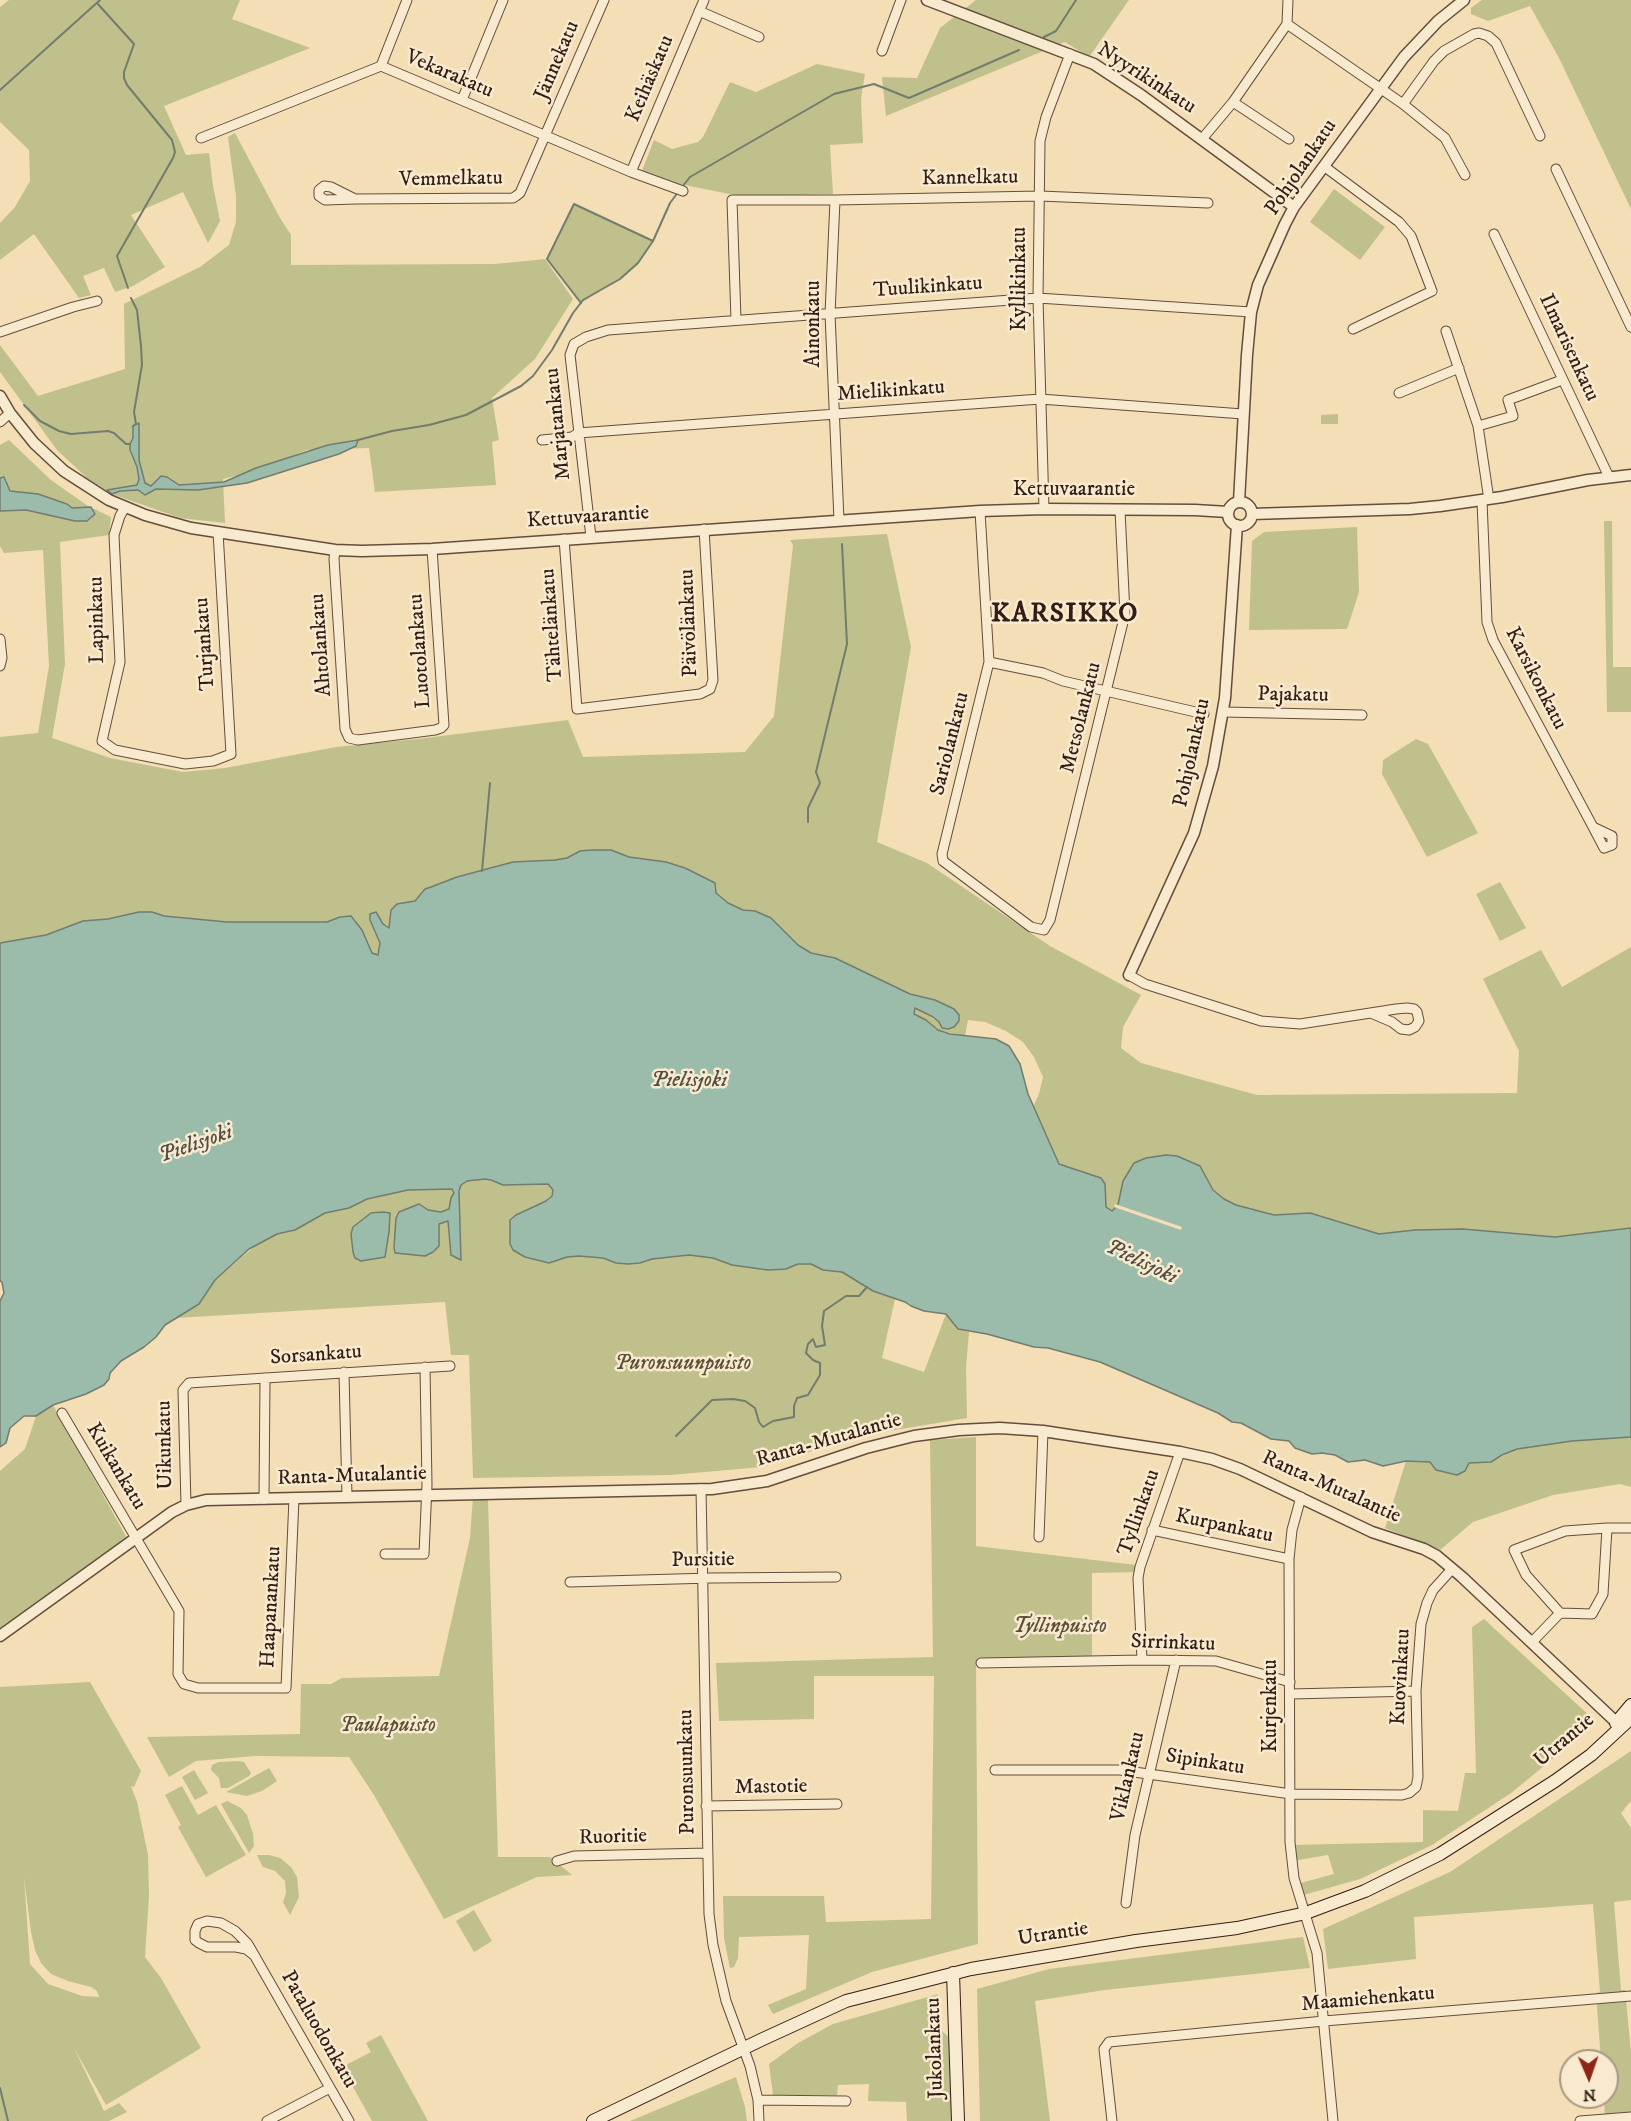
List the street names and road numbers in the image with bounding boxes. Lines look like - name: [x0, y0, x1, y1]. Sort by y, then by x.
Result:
- street label: Jännekatu: [530, 17, 586, 105]
- street label: Keihäskatu: [621, 32, 681, 126]
- street label: Nyyrikinkatu: [1092, 38, 1200, 120]
- street label: Vekarakatu: [401, 45, 497, 105]
- street label: Pohjolankatu: [1261, 115, 1343, 221]
- street label: Vemmelkatu: [399, 166, 503, 194]
- street label: Kannelkatu: [921, 166, 1019, 192]
- street label: Kyllikinkatu: [1008, 227, 1034, 331]
- street label: Tuulikinkatu: [873, 272, 983, 304]
- street label: Ainonkatu: [802, 280, 828, 368]
- street label: Ilmarisenkatu: [1532, 290, 1604, 406]
- street label: Marjatankatu: [541, 367, 577, 481]
- street label: Mielikinkatu: [836, 376, 946, 408]
- street label: Kettuvaarantie: [1013, 478, 1135, 504]
- street label: Kettuvaarantie: [526, 501, 650, 535]
- street label: Tähtelänkatu: [536, 568, 570, 682]
- street label: Päivölänkatu: [676, 568, 704, 678]
- street label: Lapinkatu: [85, 576, 111, 664]
- street label: Ahtolankatu: [306, 592, 338, 698]
- street label: Luotolankatu: [404, 593, 438, 709]
- street label: Turjankatu: [190, 597, 222, 691]
- street label: Karsikonkatu: [1498, 624, 1572, 734]
- street label: Metsolankatu: [1056, 660, 1108, 776]
- street label: Pajakatu: [1257, 683, 1329, 709]
- street label: Sariolankatu: [926, 690, 976, 798]
- street label: Pohjolankatu: [1169, 696, 1217, 810]
- street label: Sorsankatu: [269, 1340, 363, 1372]
- street label: Uikunkatu: [153, 1400, 179, 1490]
- street label: Ranta-Mutalantie: [754, 1408, 904, 1474]
- street label: Kuikankatu: [79, 1419, 151, 1515]
- street label: Ranta-Mutalantie: [1258, 1446, 1404, 1530]
- street label: Ranta-Mutalantie: [277, 1462, 427, 1492]
- street label: Tyllinkatu: [1113, 1467, 1167, 1559]
- street label: Kurpankatu: [1173, 1504, 1275, 1550]
- street label: Haapanankatu: [256, 1545, 288, 1669]
- street label: Pursitie: [671, 1548, 735, 1574]
- street label: Kuovinkatu: [1387, 1628, 1417, 1726]
- street label: Sirrinkatu: [1130, 1630, 1216, 1658]
- street label: Kurjenkatu: [1259, 1659, 1285, 1753]
- street label: Puronsuunkatu: [674, 1709, 702, 1835]
- street label: Utrantie: [1530, 1709, 1600, 1773]
- street label: Viklankatu: [1106, 1730, 1152, 1824]
- street label: Sipinkatu: [1164, 1744, 1246, 1782]
- street label: Mastotie: [734, 1775, 808, 1801]
- street label: Ruoritie: [578, 1824, 648, 1852]
- street label: Utrantie: [1016, 1917, 1090, 1953]
- street label: Pataluodonkatu: [274, 1967, 362, 2093]
- street label: Maamiehenkatu: [1300, 1982, 1436, 2018]
- street label: Jukolankatu: [922, 1997, 950, 2099]

